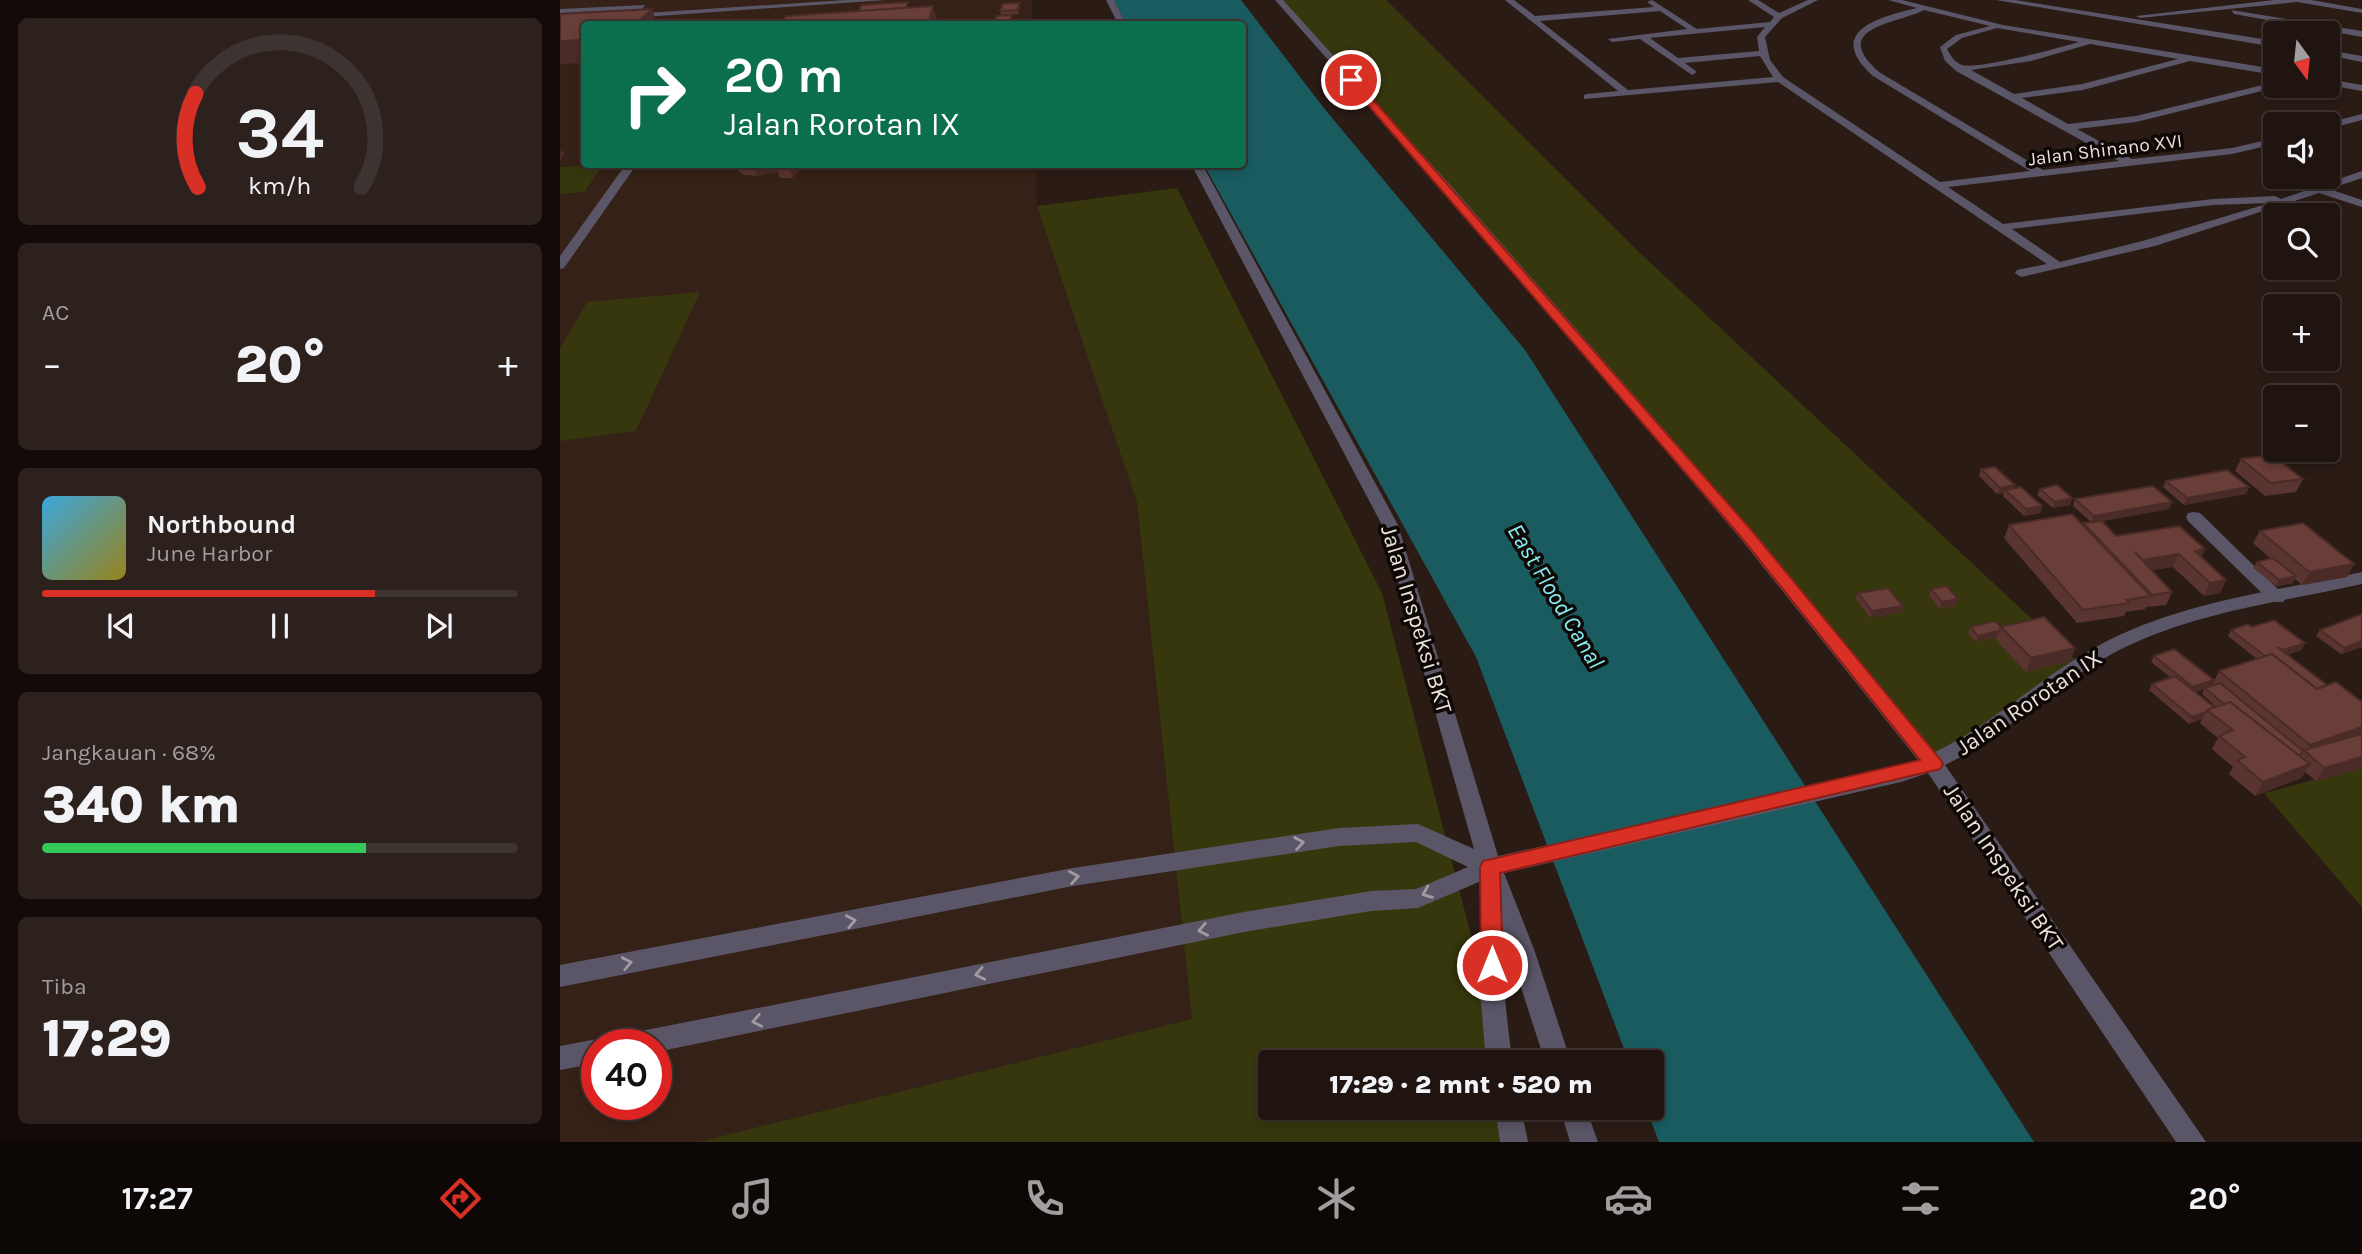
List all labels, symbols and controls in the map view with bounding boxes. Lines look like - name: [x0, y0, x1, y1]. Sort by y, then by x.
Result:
- north arrow: [2263, 21, 2340, 98]
- map controls: [2263, 21, 2340, 462]
- text: 20 m: [724, 47, 844, 104]
- icon: right: [609, 49, 700, 140]
- pin: [1321, 50, 1381, 110]
- icon: arrive: [1332, 61, 1370, 99]
- text: 34: [236, 91, 324, 176]
- text: Jalan Rorotan IX: [724, 106, 960, 143]
- button: sound: [2263, 112, 2340, 189]
- street label: Jalan Shinano XVI: [2027, 130, 2183, 170]
- text: km/h: [248, 171, 312, 200]
- button: search: [2263, 203, 2340, 280]
- button: +: [2263, 294, 2340, 371]
- text: AC: [42, 299, 69, 326]
- text: 20°: [235, 334, 325, 395]
- text: −: [42, 342, 62, 387]
- text: +: [498, 342, 518, 387]
- button: −: [2263, 385, 2340, 462]
- text: Northbound: [147, 509, 296, 540]
- water label: East Flood Canal: [1502, 518, 1610, 674]
- street label: Jalan Inspeksi BKT: [1375, 522, 1458, 717]
- text: June Harbor: [147, 540, 272, 567]
- icon: previous: [102, 607, 140, 645]
- icon: pause: [261, 607, 299, 645]
- icon: next: [420, 607, 458, 645]
- street label: Jalan Rorotan IX: [1951, 644, 2107, 761]
- text: Jangkauan · 68%: [42, 739, 216, 766]
- text: 340 km: [42, 774, 240, 835]
- street label: Jalan Inspeksi BKT: [1938, 779, 2070, 956]
- one-way arrow: [1293, 836, 1305, 851]
- one-way arrow: [1068, 870, 1080, 885]
- one-way arrow: [1422, 885, 1434, 899]
- one-way arrow: [845, 914, 857, 929]
- one-way arrow: [1197, 922, 1209, 937]
- position arrow: [1455, 928, 1529, 1002]
- one-way arrow: [621, 956, 633, 971]
- one-way arrow: [974, 966, 986, 981]
- text: Tiba: [42, 973, 87, 1000]
- text: 17:29: [42, 1008, 172, 1069]
- one-way arrow: [751, 1013, 763, 1028]
- speed limit sign: 40: [581, 1029, 672, 1120]
- text: 17:29 · 2 mnt · 520 m: [1329, 1069, 1593, 1100]
- icon: directions: [436, 1174, 485, 1223]
- icon: music: [728, 1174, 777, 1223]
- icon: phone: [1020, 1174, 1069, 1223]
- icon: climate: [1312, 1174, 1361, 1223]
- icon: car: [1604, 1174, 1653, 1223]
- icon: filters: [1896, 1174, 1945, 1223]
- text: 17:27: [122, 1180, 193, 1217]
- text: 20°: [2188, 1180, 2240, 1217]

